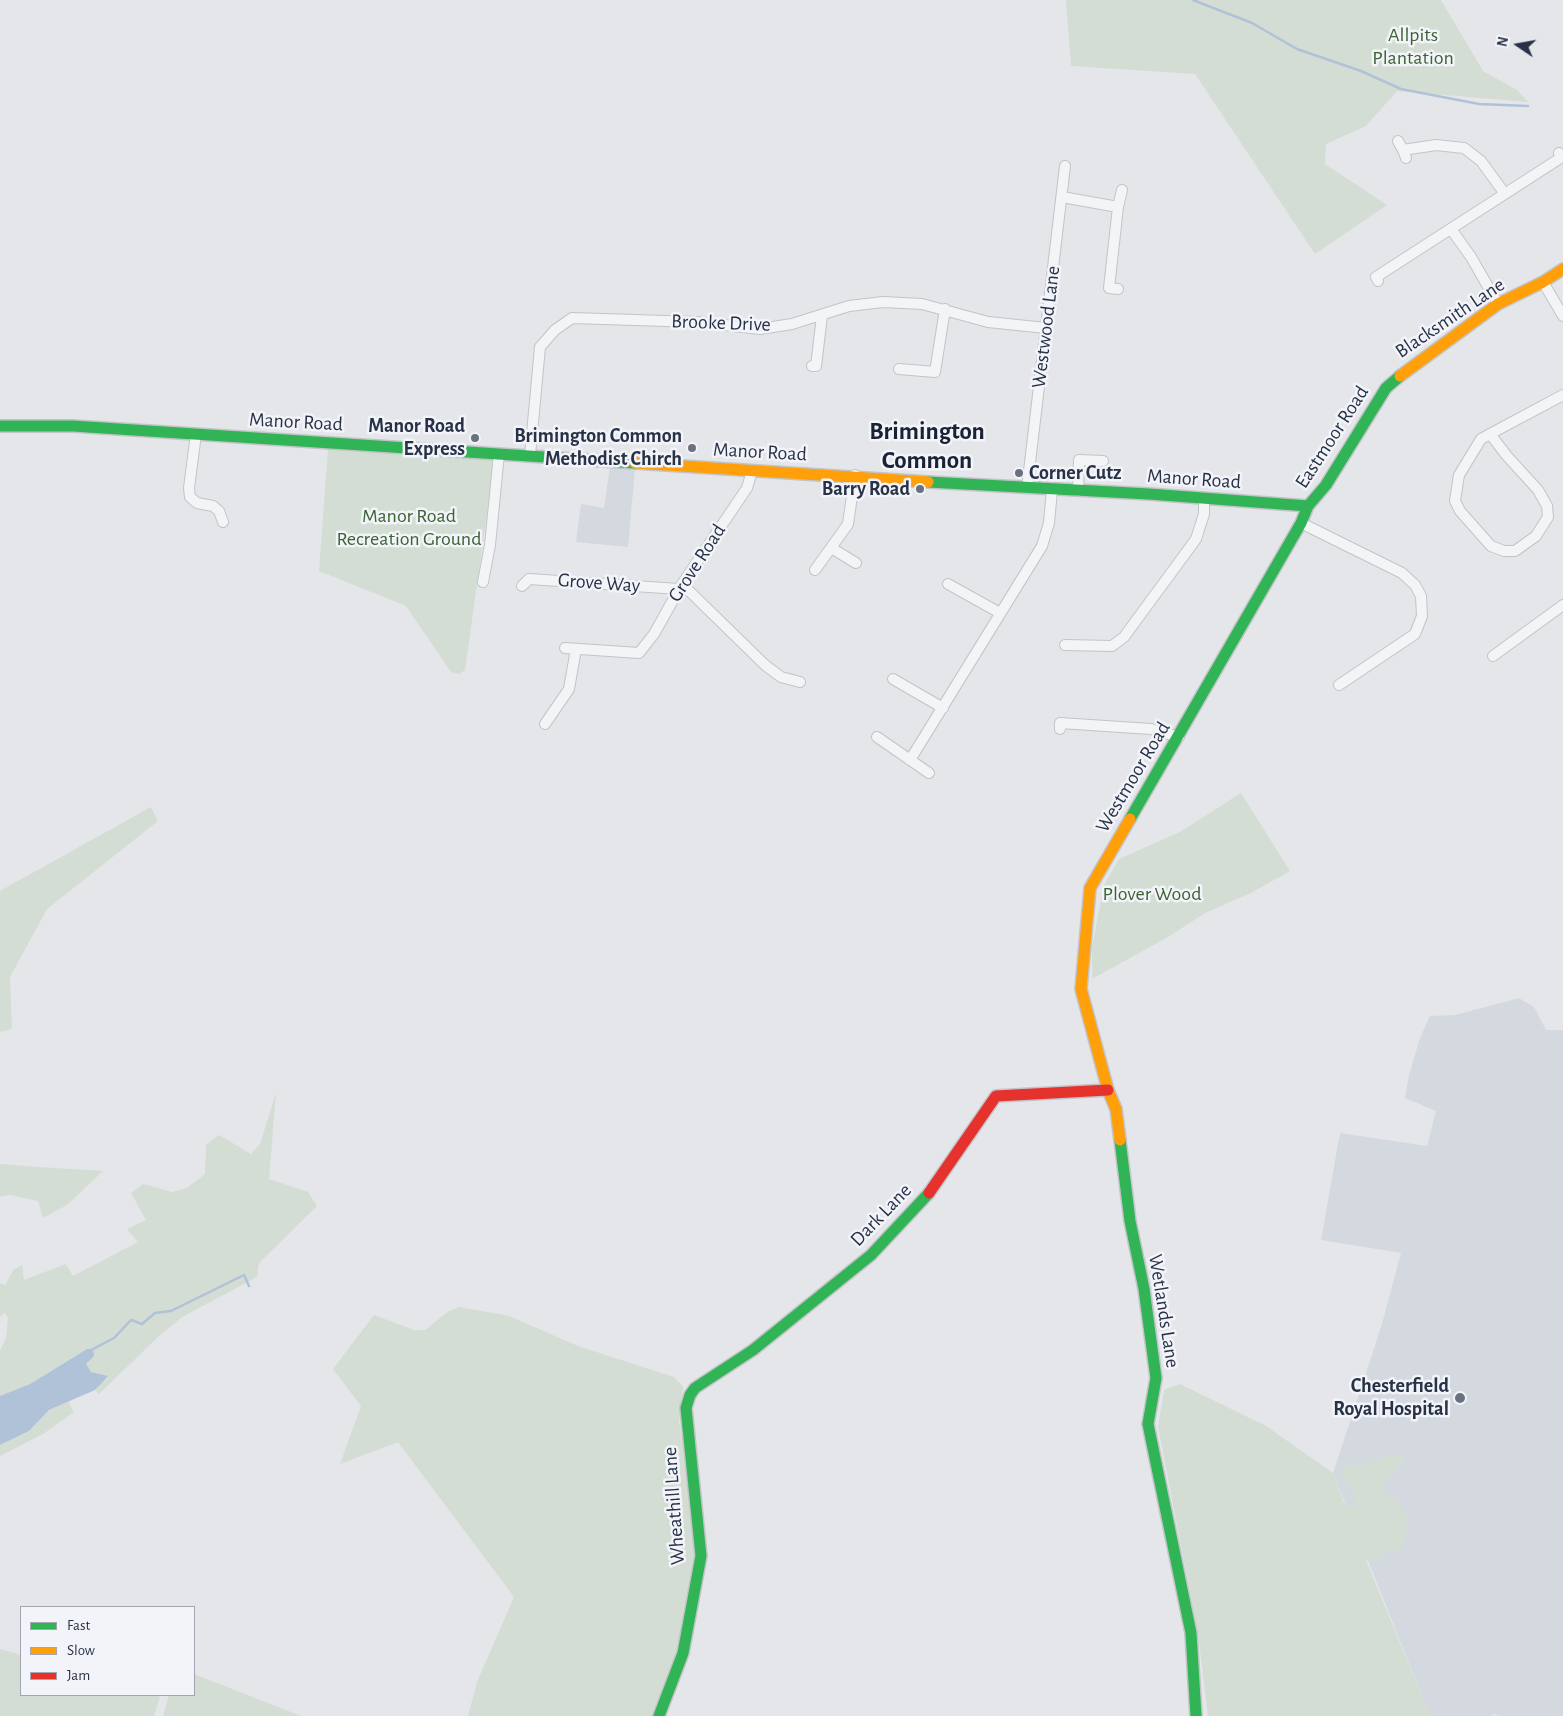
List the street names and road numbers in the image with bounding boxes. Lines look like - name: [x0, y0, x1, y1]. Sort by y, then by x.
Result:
- street label: Westwood Lane: [1027, 264, 1065, 390]
- street label: Blacksmith Lane: [1391, 273, 1509, 363]
- street label: Brooke Drive: [671, 309, 771, 337]
- street label: Eastmoor Road: [1290, 381, 1374, 493]
- street label: Manor Road: [248, 408, 344, 436]
- street label: Manor Road: [712, 438, 808, 466]
- street label: Manor Road: [1146, 464, 1242, 494]
- street label: Grove Road: [663, 520, 731, 606]
- street label: Grove Way: [557, 568, 641, 598]
- street label: Westmoor Road: [1091, 717, 1175, 837]
- street label: Dark Lane: [845, 1179, 917, 1251]
- street label: Wetlands Lane: [1143, 1252, 1185, 1370]
- street label: Wheathill Lane: [658, 1446, 690, 1566]

